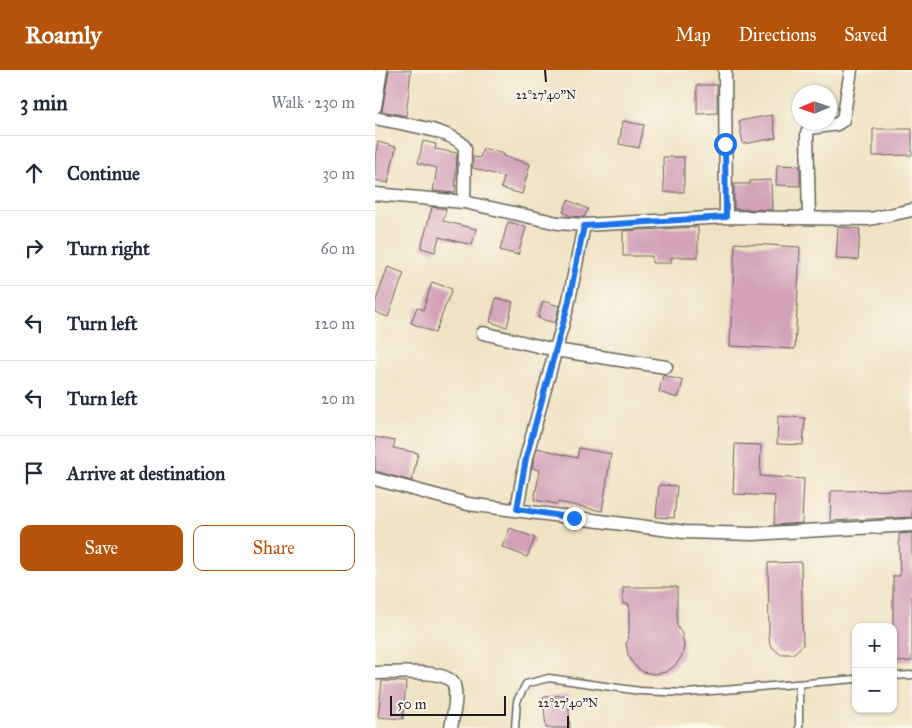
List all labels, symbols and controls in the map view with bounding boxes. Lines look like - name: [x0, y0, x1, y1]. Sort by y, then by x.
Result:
- text: Roamly: [25, 20, 102, 50]
- text: Map: [675, 24, 711, 46]
- text: Directions: [739, 24, 816, 46]
- text: Saved: [844, 24, 887, 46]
- north arrow: [792, 85, 837, 130]
- text: 22°27'40"N: [516, 88, 576, 102]
- text: 3 min: [20, 90, 68, 116]
- text: Walk · 230 m: [271, 93, 355, 112]
- route start: [714, 133, 737, 156]
- icon: ahead: [20, 159, 48, 187]
- text: Continue: [67, 162, 140, 185]
- text: 30 m: [322, 164, 355, 183]
- icon: right: [20, 234, 48, 262]
- text: Turn right: [67, 237, 150, 260]
- text: 60 m: [321, 239, 355, 258]
- icon: left: [20, 309, 48, 337]
- text: Turn left: [67, 312, 137, 335]
- text: 120 m: [315, 314, 355, 333]
- icon: left: [20, 384, 48, 412]
- text: Turn left: [67, 387, 137, 410]
- text: 20 m: [321, 389, 355, 408]
- icon: arrive: [20, 459, 48, 487]
- text: Arrive at destination: [67, 462, 225, 485]
- route end: [563, 507, 586, 530]
- button: Save: [20, 525, 183, 571]
- button: Share: [193, 525, 355, 571]
- map controls: [852, 623, 897, 713]
- button: +: [852, 623, 897, 668]
- button: −: [852, 668, 897, 713]
- scale bar: [390, 693, 506, 716]
- text: 50 m: [397, 696, 426, 713]
- text: 22°27'40"N: [538, 696, 598, 710]

